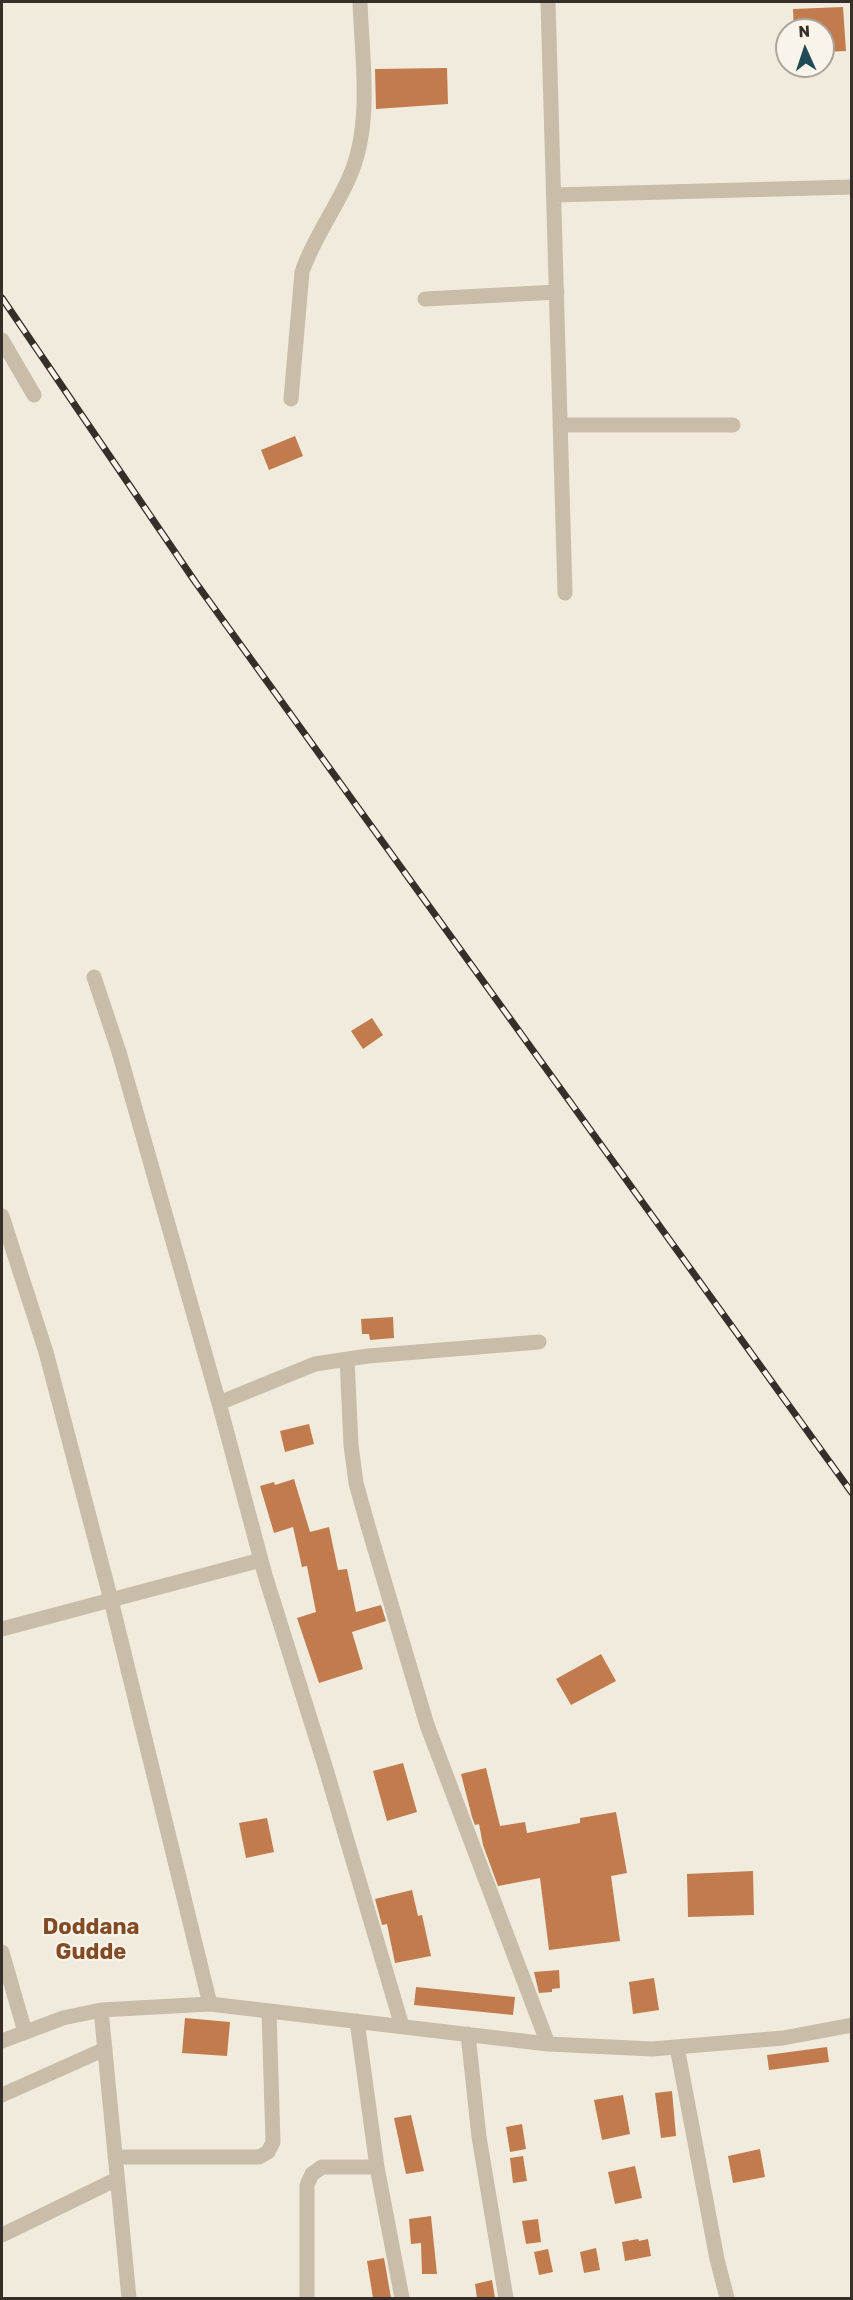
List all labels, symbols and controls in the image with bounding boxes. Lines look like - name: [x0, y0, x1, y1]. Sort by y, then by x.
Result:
- north arrow: [775, 18, 835, 78]
- text: N: [798, 22, 810, 41]
- district label: Doddana Gudde: [42, 1915, 140, 1966]

